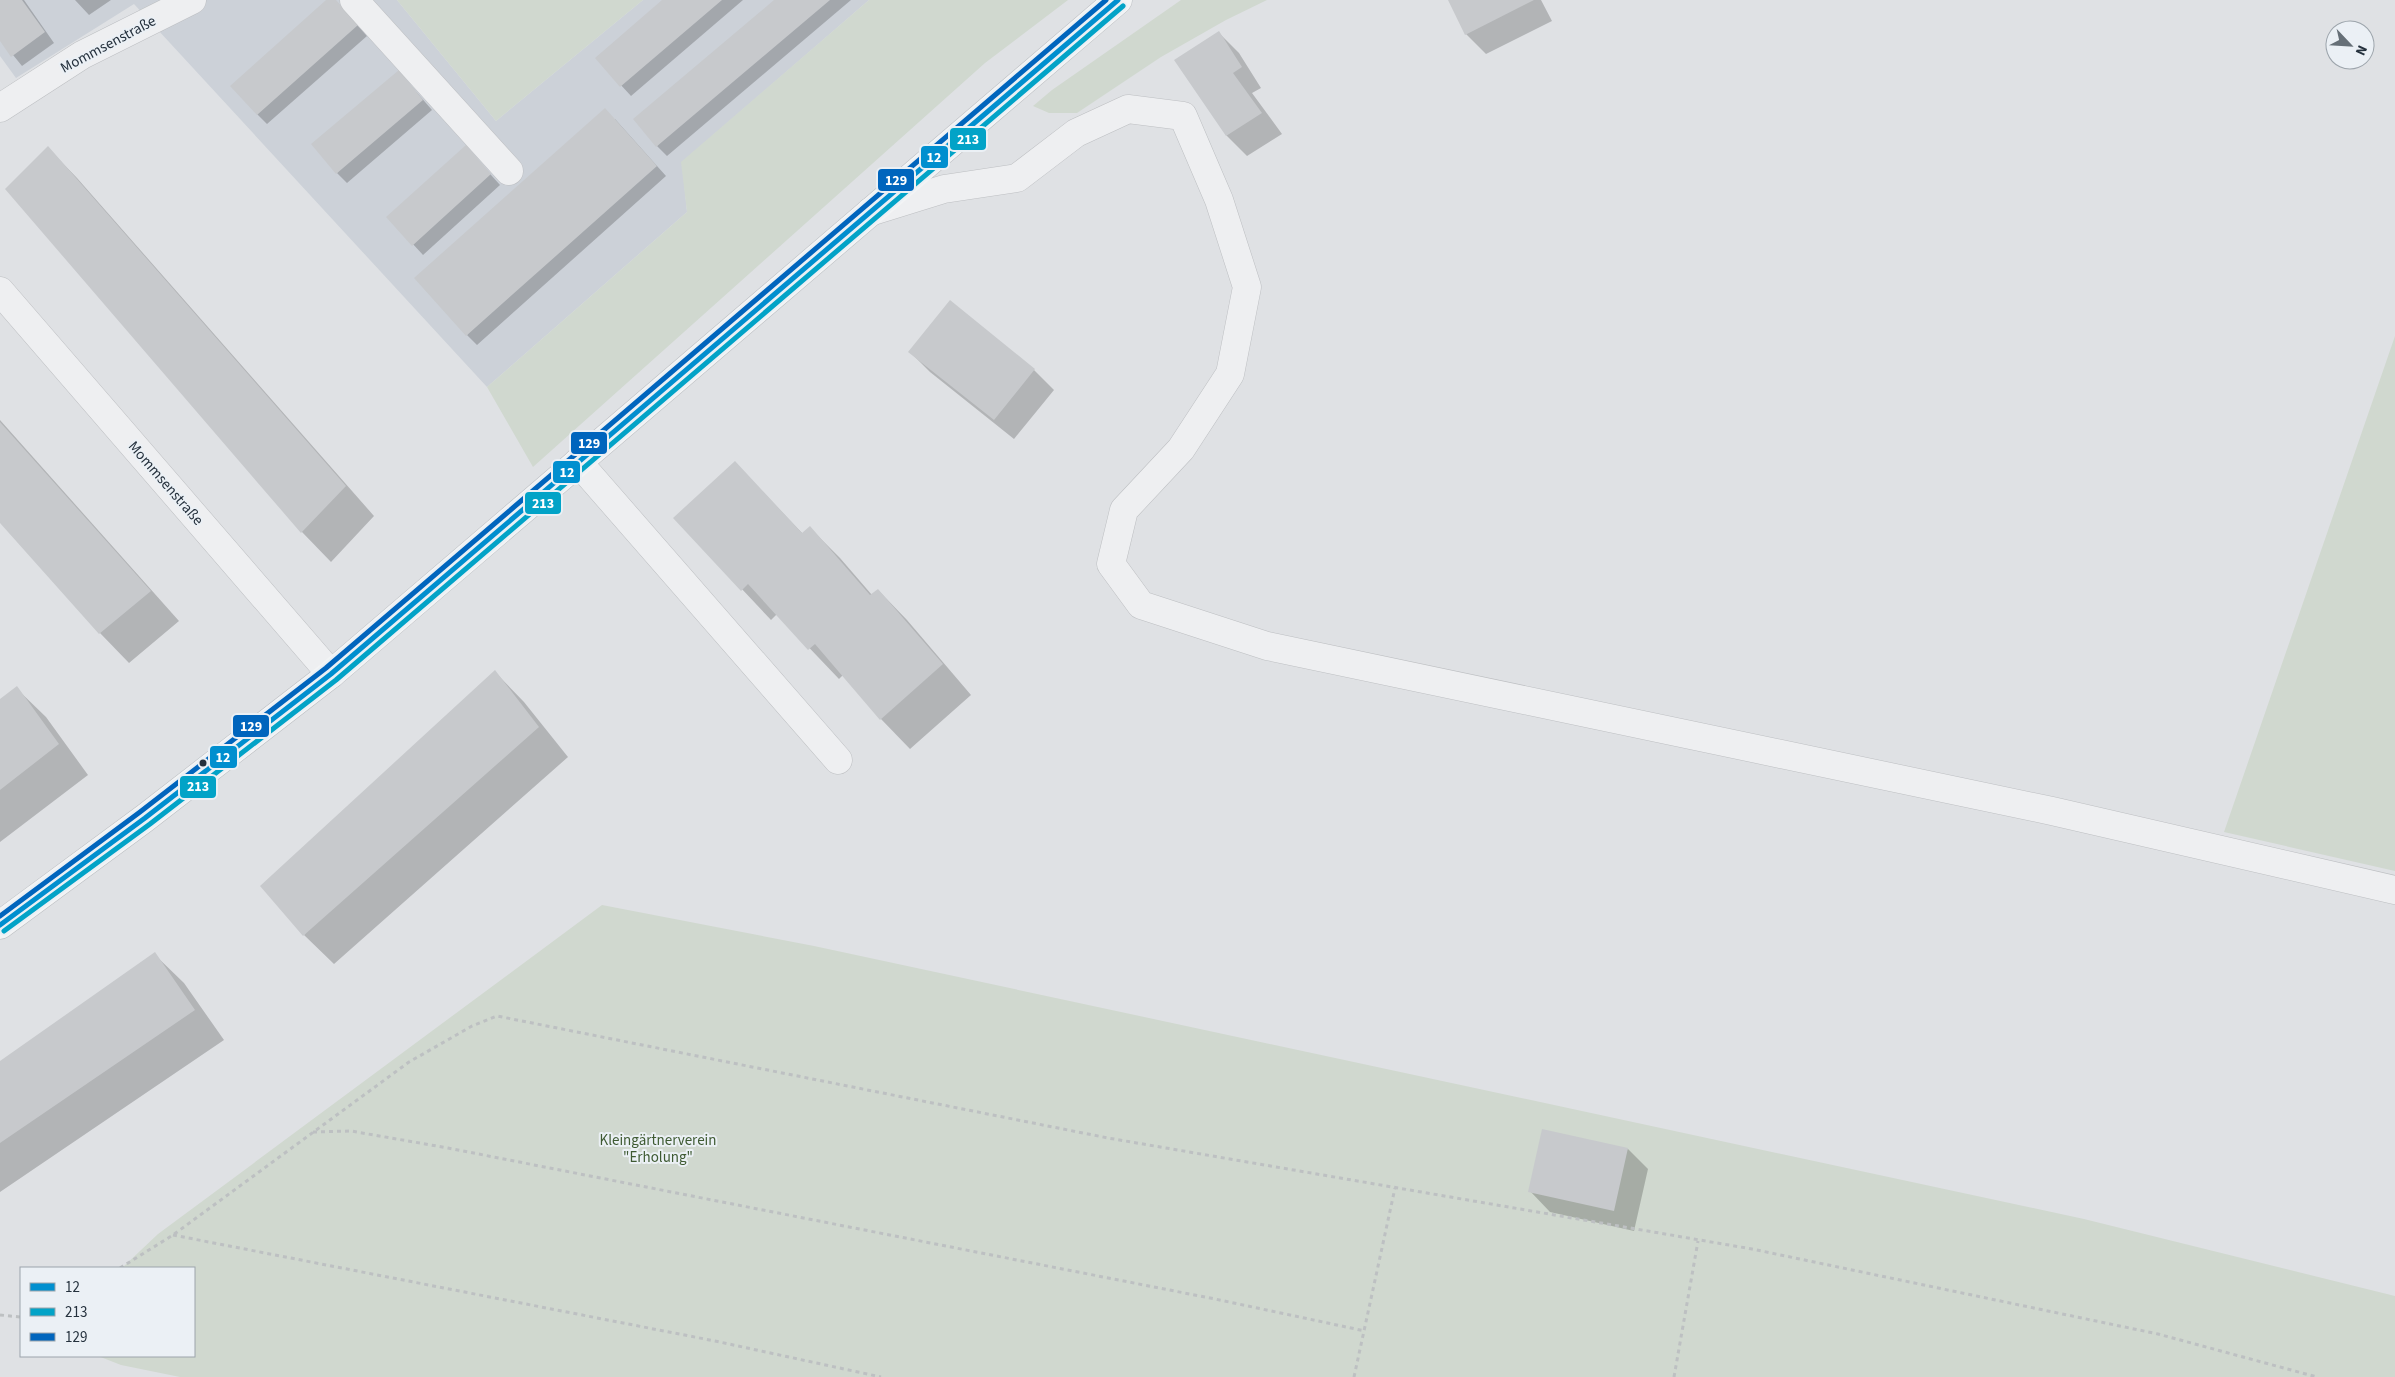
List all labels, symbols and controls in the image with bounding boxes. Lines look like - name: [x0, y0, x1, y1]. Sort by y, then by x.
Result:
- street label: Mommsenstraße: [57, 10, 160, 78]
- north arrow: [2325, 20, 2375, 70]
- text: N: [2350, 42, 2372, 59]
- line badge: 213: [949, 127, 987, 151]
- text: 213: [957, 130, 979, 150]
- line badge: 12: [920, 145, 949, 169]
- text: 12: [927, 148, 941, 168]
- line badge: 129: [877, 168, 915, 192]
- text: 129: [885, 171, 907, 191]
- line badge: 129: [570, 431, 608, 455]
- text: 129: [578, 434, 600, 454]
- street label: Mommsenstraße: [123, 437, 208, 530]
- line badge: 12: [552, 460, 581, 484]
- text: 12: [560, 463, 574, 483]
- line badge: 213: [524, 491, 562, 515]
- text: 213: [532, 494, 554, 514]
- line badge: 129: [232, 714, 270, 738]
- text: 129: [240, 717, 262, 737]
- line badge: 12: [209, 745, 238, 769]
- text: 12: [216, 748, 230, 768]
- unlabelled marker: [198, 758, 208, 768]
- line badge: 213: [179, 775, 217, 799]
- text: 213: [187, 777, 209, 797]
- park label: Kleingärtnerverein "Erholung": [599, 1130, 717, 1168]
- legend: [20, 1267, 195, 1357]
- text: 12: [65, 1277, 80, 1298]
- text: 213: [65, 1302, 87, 1323]
- text: 129: [65, 1327, 87, 1348]

